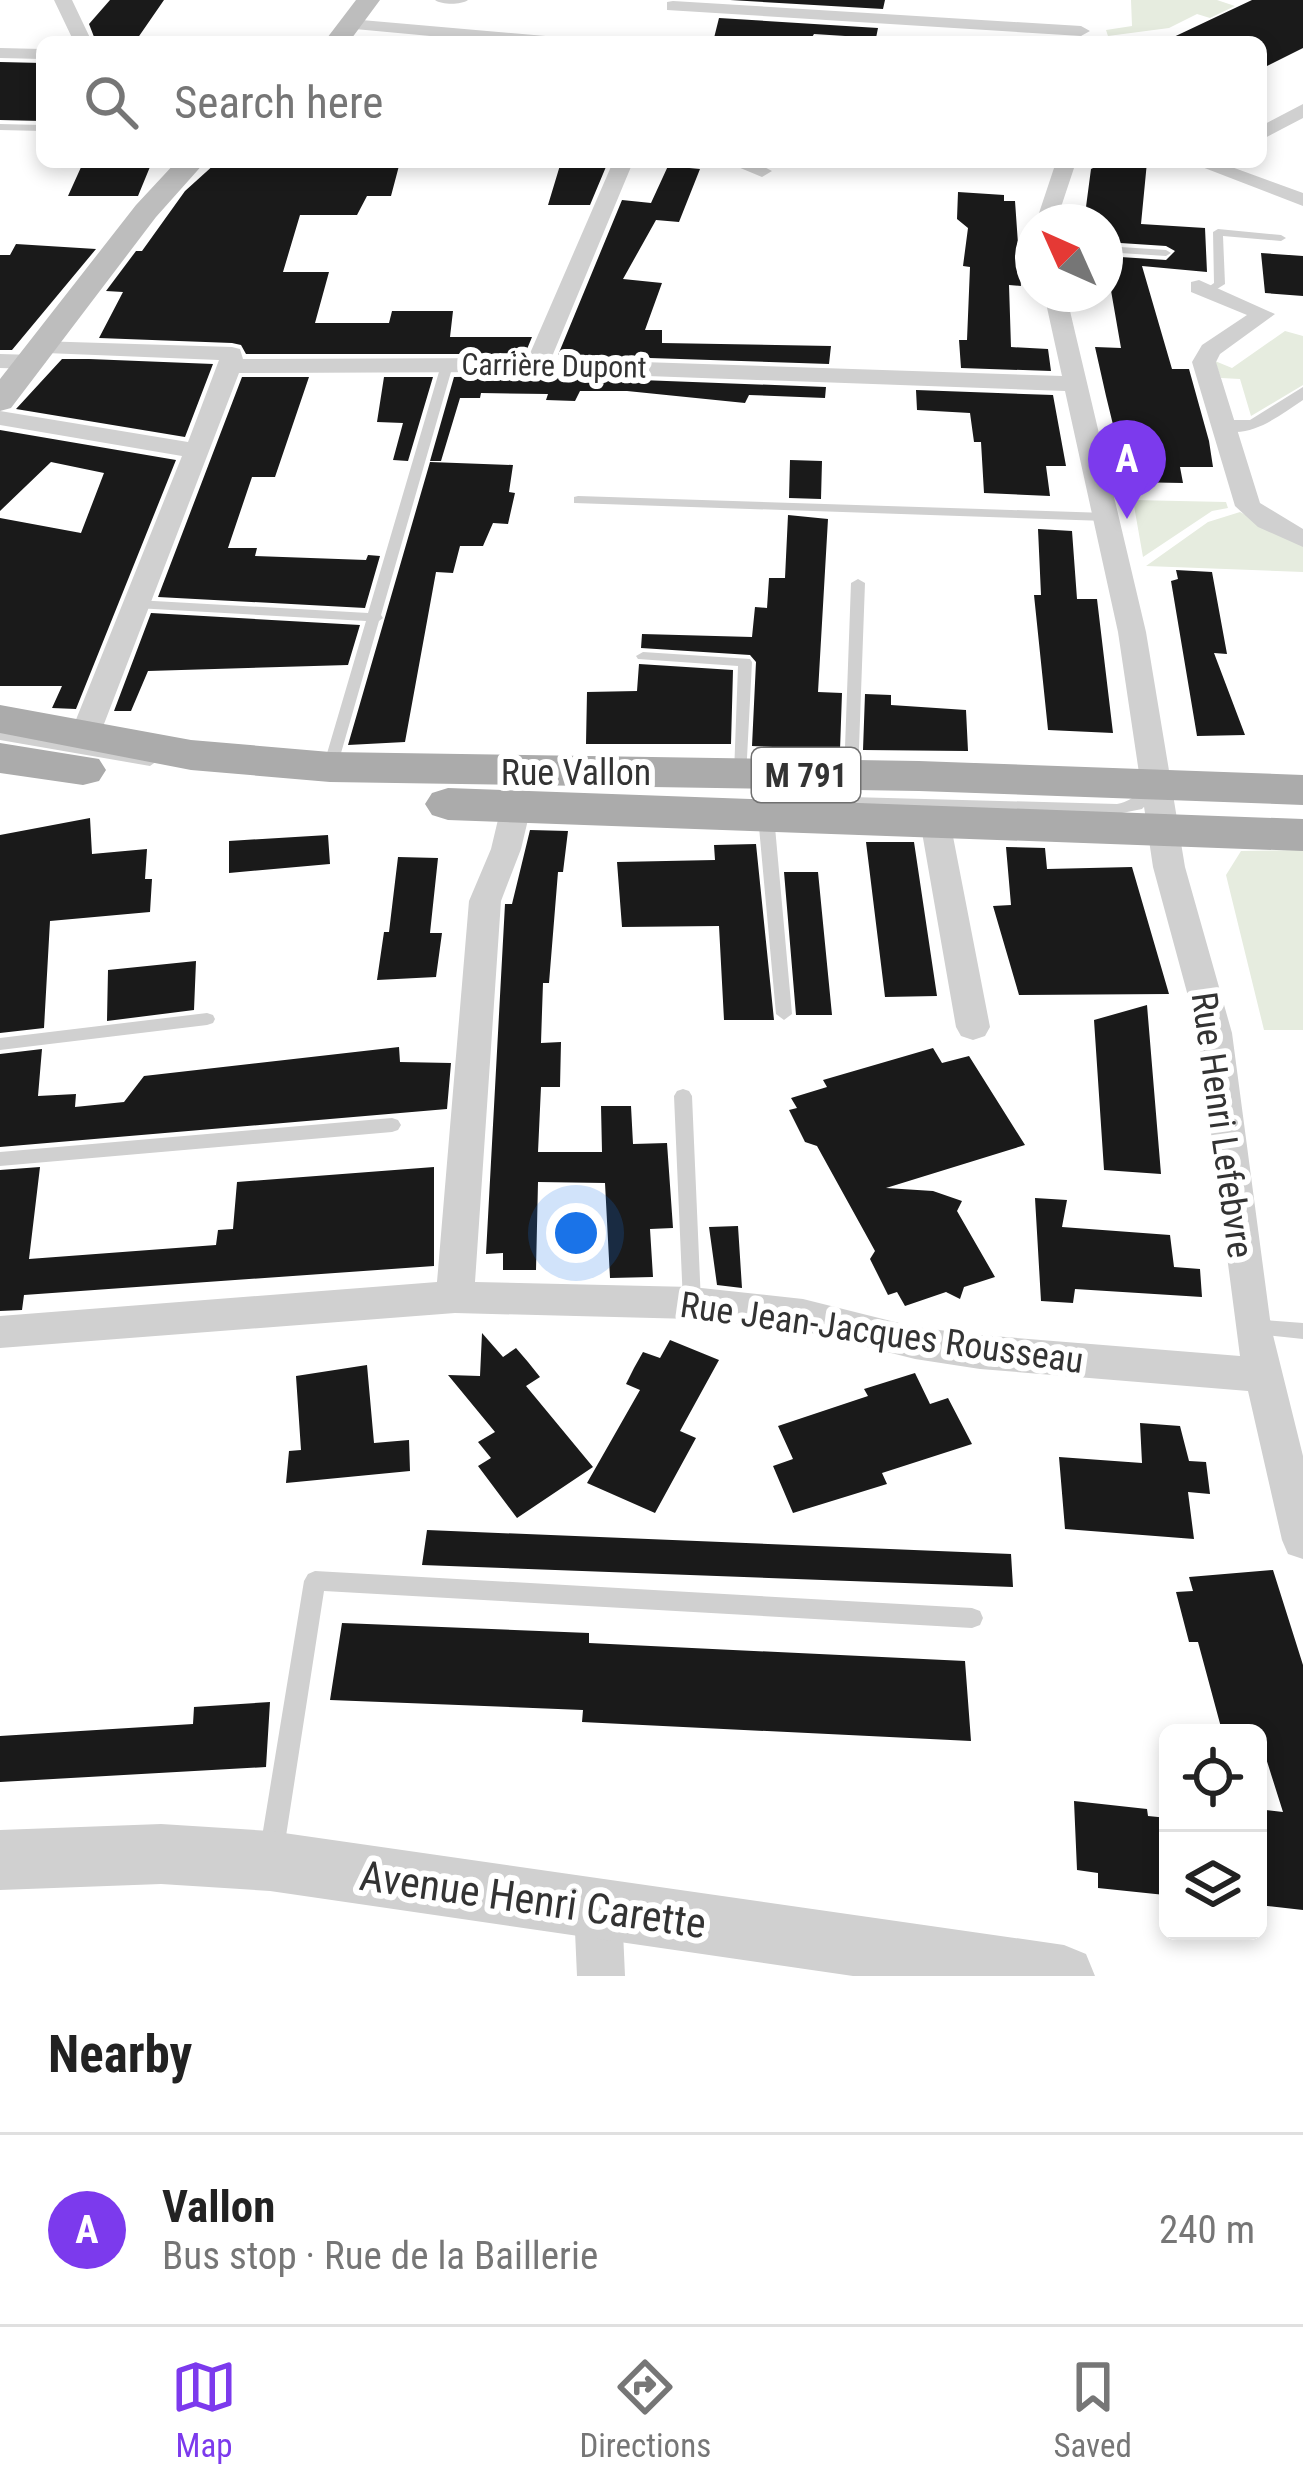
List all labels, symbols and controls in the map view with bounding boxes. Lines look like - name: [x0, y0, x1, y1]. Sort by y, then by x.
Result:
- search box: [36, 36, 1267, 168]
- icon: search: [78, 69, 144, 135]
- text: Search here: [174, 76, 383, 129]
- north arrow: [1015, 204, 1123, 312]
- street label: Carrière Dupont: [461, 346, 647, 385]
- pin: A: [1088, 420, 1166, 519]
- road number: M 791: [752, 748, 860, 802]
- street label: Rue Vallon: [501, 752, 651, 794]
- street label: Rue Henri Lefebvre: [1183, 989, 1261, 1261]
- your location: [546, 1203, 606, 1263]
- street label: Rue Jean-Jacques Rousseau: [678, 1284, 1086, 1382]
- map controls: [1159, 1724, 1267, 1940]
- button: locate: [1159, 1724, 1267, 1832]
- button: layers: [1159, 1832, 1267, 1940]
- street label: Avenue Henri Carette: [357, 1851, 709, 1948]
- text: Nearby: [48, 2025, 192, 2084]
- text: Vallon: [162, 2180, 275, 2233]
- text: A: [75, 2207, 99, 2253]
- text: 240 m: [1159, 2207, 1255, 2253]
- text: Bus stop · Rue de la Baillerie: [162, 2233, 598, 2279]
- tab: Map: [171, 2354, 237, 2465]
- tab: Directions: [579, 2354, 711, 2465]
- tab: Saved: [1053, 2354, 1132, 2465]

